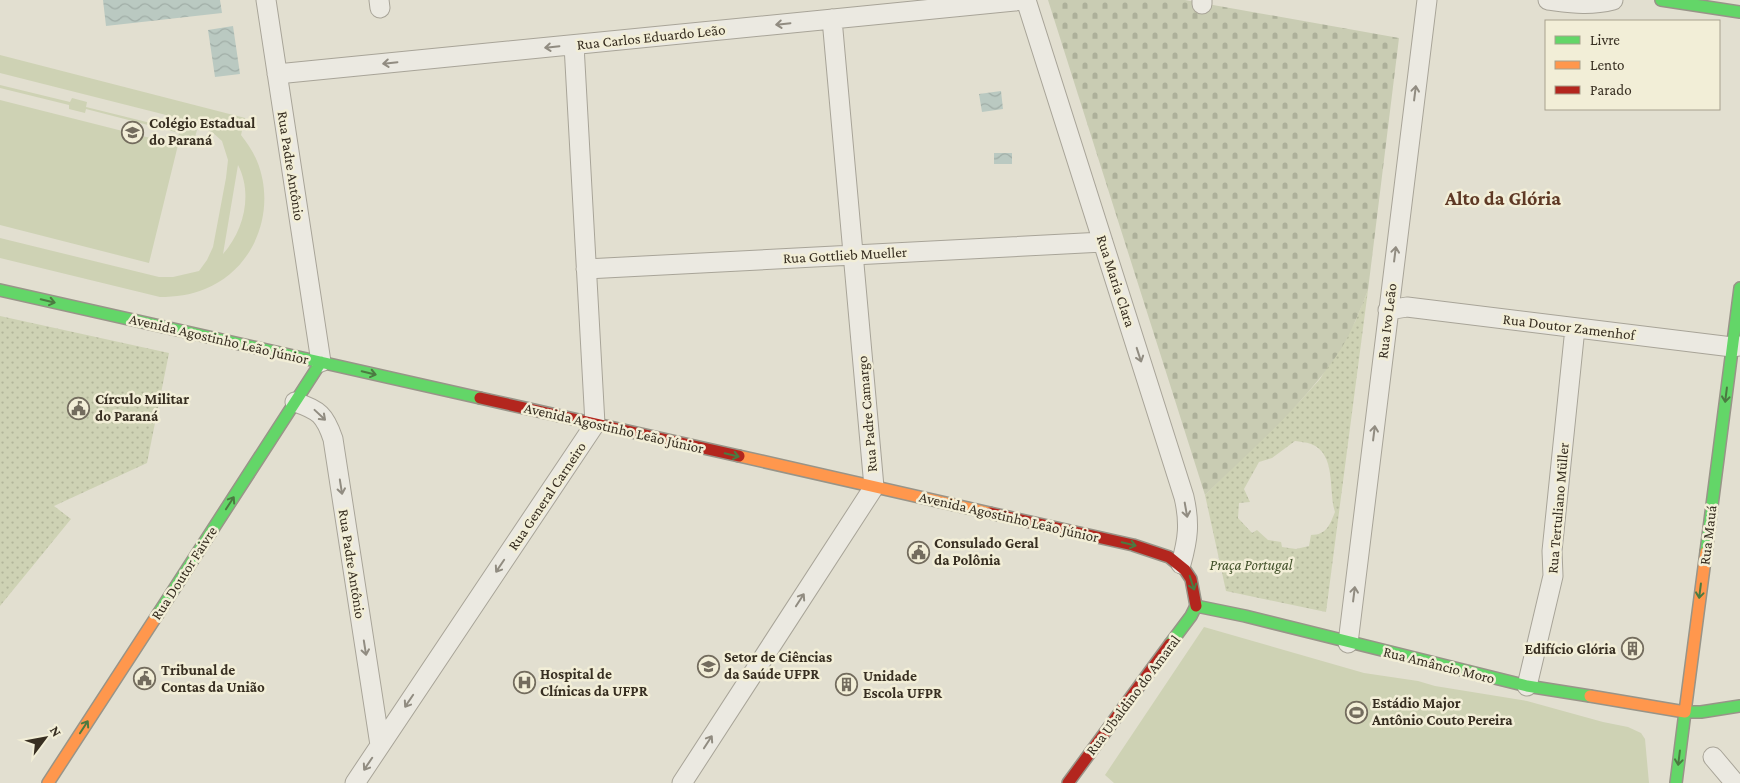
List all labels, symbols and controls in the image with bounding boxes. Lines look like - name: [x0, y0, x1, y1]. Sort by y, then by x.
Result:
- one-way arrow: [776, 19, 792, 29]
- legend: [1545, 20, 1720, 110]
- street label: Rua Carlos Eduardo Leão: [576, 21, 726, 53]
- text: Livre: [1590, 32, 1620, 48]
- one-way arrow: [544, 42, 560, 52]
- text: Lento: [1590, 57, 1624, 73]
- one-way arrow: [382, 58, 398, 68]
- text: Parado: [1590, 82, 1632, 98]
- one-way arrow: [1410, 85, 1420, 101]
- street label: Rua Padre Antônio: [274, 110, 308, 222]
- place label: Colégio Estadual do Paraná: [149, 115, 256, 148]
- school or university icon: Colégio Estadual do Paraná: [121, 120, 145, 144]
- district label: Alto da Glória: [1444, 187, 1561, 209]
- street label: Rua Maria Clara: [1094, 233, 1138, 329]
- street label: Rua Gottlieb Mueller: [782, 244, 908, 266]
- one-way arrow: [1390, 247, 1400, 263]
- street label: Rua Ivo Leão: [1374, 282, 1400, 360]
- one-way arrow: [39, 297, 55, 306]
- street label: Avenida Agostinho Leão Júnior: [127, 311, 311, 369]
- street label: Rua Doutor Zamenhof: [1502, 311, 1638, 343]
- one-way arrow: [1135, 347, 1144, 362]
- street label: Rua Padre Camargo: [854, 355, 881, 473]
- one-way arrow: [360, 369, 376, 378]
- one-way arrow: [1721, 387, 1731, 403]
- place label: Círculo Militar do Paraná: [95, 391, 189, 424]
- public building icon: Círculo Militar do Paraná: [67, 396, 91, 420]
- street label: Avenida Agostinho Leão Júnior: [522, 400, 706, 458]
- one-way arrow: [313, 409, 326, 421]
- one-way arrow: [1369, 425, 1379, 441]
- street label: Rua General Carneiro: [505, 439, 589, 553]
- street label: Rua Tertuliano Müller: [1544, 441, 1572, 574]
- one-way arrow: [723, 451, 739, 460]
- one-way arrow: [336, 479, 346, 495]
- street label: Avenida Agostinho Leão Júnior: [917, 489, 1101, 547]
- one-way arrow: [224, 496, 235, 510]
- one-way arrow: [1182, 502, 1192, 518]
- street label: Rua Mauá: [1696, 504, 1720, 566]
- street label: Rua Padre Antônio: [335, 508, 369, 620]
- street label: Rua Doutor Faivre: [148, 523, 220, 623]
- place label: Consulado Geral da Polônia: [934, 535, 1039, 568]
- public building icon: Consulado Geral da Polônia: [906, 540, 930, 564]
- one-way arrow: [1121, 540, 1137, 549]
- park label: Praça Portugal: [1210, 557, 1293, 574]
- one-way arrow: [495, 559, 505, 573]
- one-way arrow: [1188, 575, 1198, 591]
- one-way arrow: [1695, 583, 1705, 599]
- one-way arrow: [1349, 587, 1359, 603]
- one-way arrow: [796, 594, 806, 608]
- street label: Rua Ubaldino do Amaral: [1083, 632, 1183, 758]
- building icon: Edifício Glória: [1620, 637, 1644, 661]
- one-way arrow: [361, 640, 371, 656]
- place label: Edifício Glória: [1524, 641, 1617, 657]
- street label: Rua Amâncio Moro: [1382, 643, 1496, 687]
- place label: Setor de Ciências da Saúde UFPR: [724, 649, 832, 682]
- school or university icon: Setor de Ciências da Saúde UFPR: [696, 654, 720, 678]
- place label: Tribunal de Contas da União: [161, 662, 265, 695]
- place label: Hospital de Clínicas da UFPR: [540, 666, 649, 699]
- public building icon: Tribunal de Contas da União: [133, 667, 157, 691]
- place label: Unidade Escola UFPR: [863, 668, 943, 701]
- hospital icon: Hospital de Clínicas da UFPR: [512, 671, 536, 695]
- building icon: Unidade Escola UFPR: [835, 673, 859, 697]
- one-way arrow: [404, 694, 414, 708]
- place label: Estádio Major Antônio Couto Pereira: [1371, 695, 1513, 728]
- sports icon: Estádio Major Antônio Couto Pereira: [1344, 700, 1368, 724]
- north arrow: [20, 713, 70, 763]
- one-way arrow: [79, 721, 89, 735]
- text: N: [47, 723, 66, 740]
- one-way arrow: [703, 735, 714, 749]
- one-way arrow: [1674, 750, 1684, 766]
- one-way arrow: [362, 757, 373, 771]

